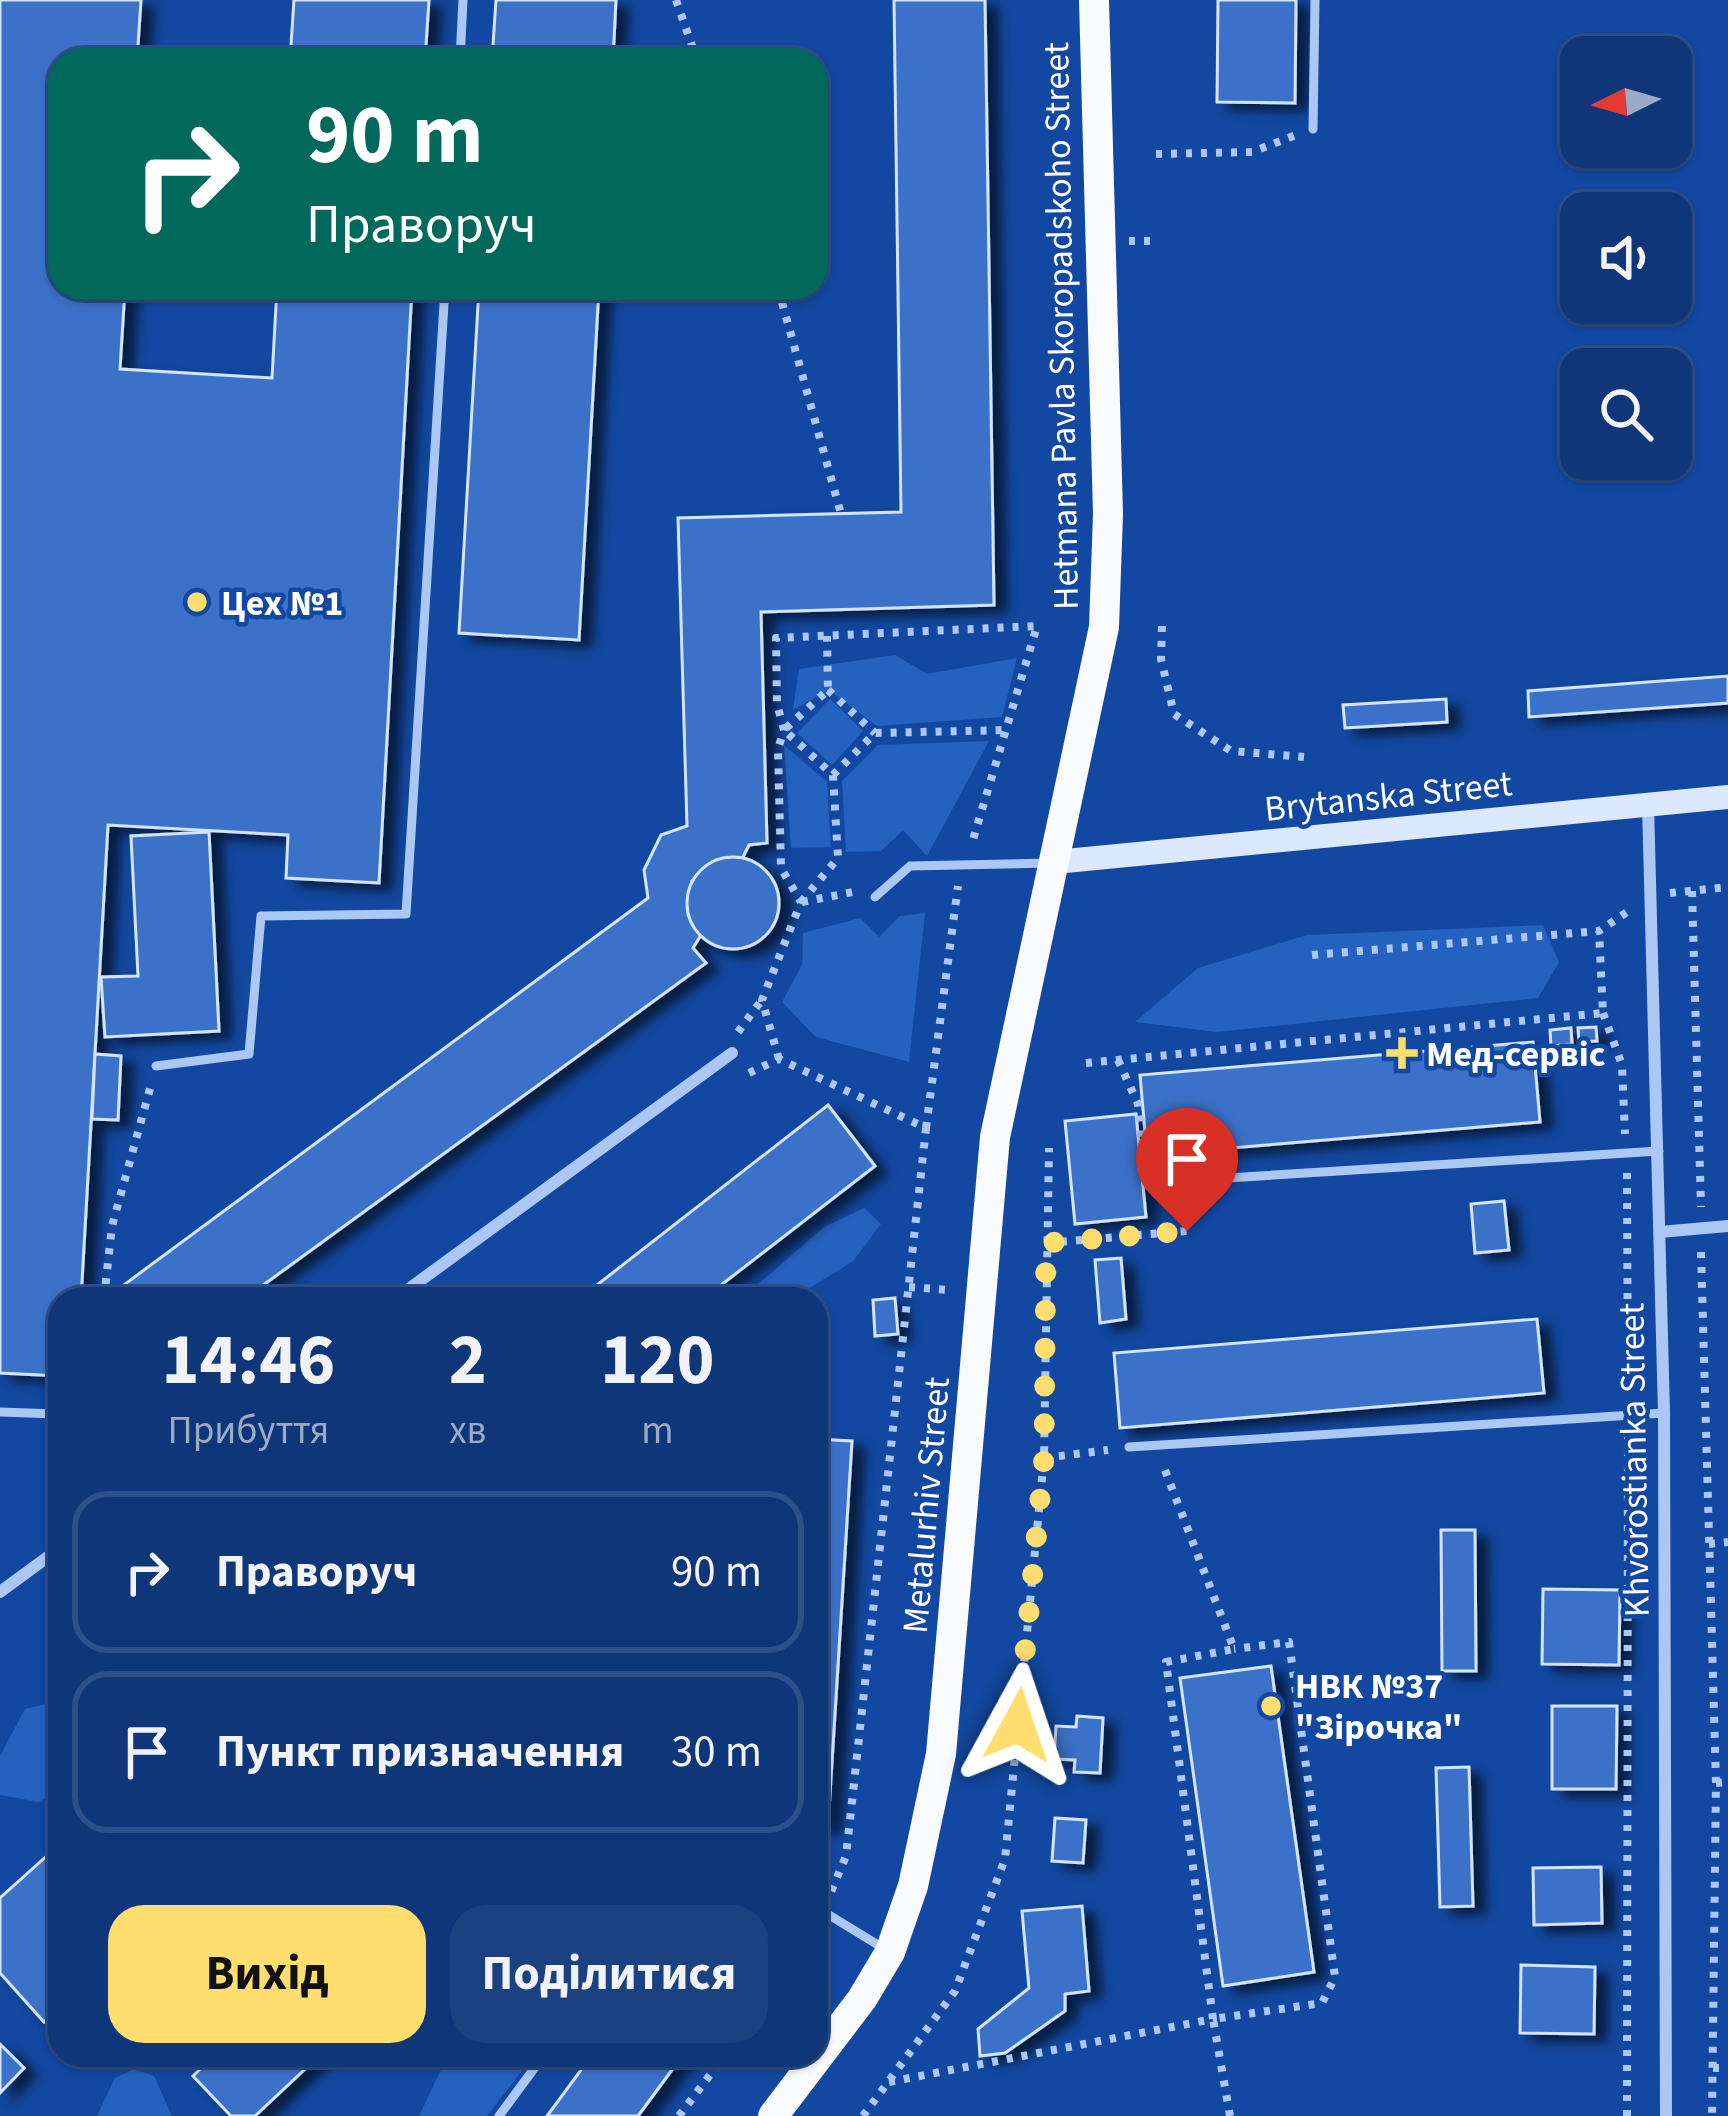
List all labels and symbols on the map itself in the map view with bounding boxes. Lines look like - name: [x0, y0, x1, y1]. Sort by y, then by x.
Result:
- north arrow: [1560, 36, 1692, 168]
- street label: Hetmana Pavla Skoropadskoho Street: [1031, 42, 1092, 610]
- place label: Цех №1: [221, 578, 343, 629]
- marker: Цех №1: [184, 589, 210, 615]
- street label: Brytanska Street: [1262, 758, 1514, 835]
- place label: Мед-сервіс: [1426, 1029, 1606, 1080]
- marker: Мед-сервіс: [1389, 1040, 1415, 1066]
- pin: [1136, 1108, 1238, 1231]
- street label: Khvorostianka Street: [1606, 1302, 1663, 1618]
- street label: Metalurhiv Street: [890, 1375, 963, 1635]
- place label: НВК №37 "Зірочка": [1295, 1661, 1462, 1753]
- position arrow: [955, 1662, 1081, 1788]
- marker: НВК №37 "Зірочка": [1258, 1693, 1284, 1719]

